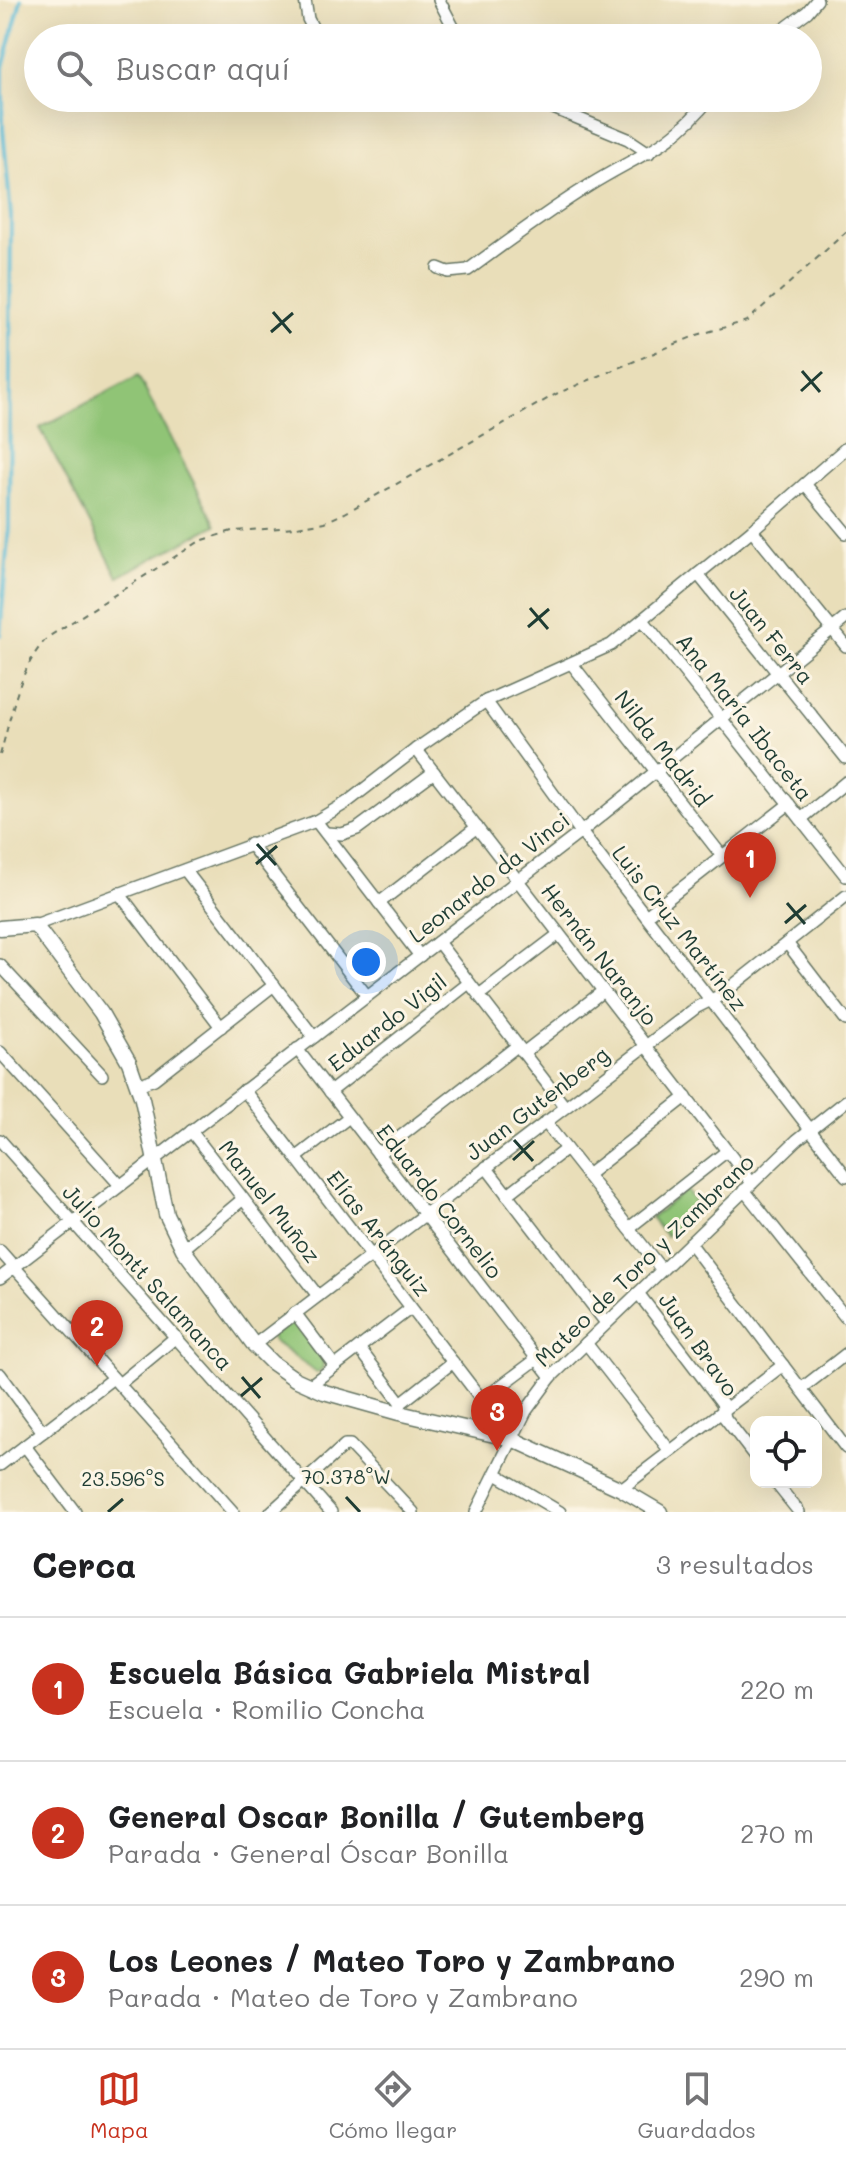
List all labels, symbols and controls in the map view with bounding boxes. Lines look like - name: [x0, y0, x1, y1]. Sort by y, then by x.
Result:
- search box: [24, 24, 822, 112]
- icon: search: [52, 46, 96, 90]
- text: Buscar aquí: [116, 48, 290, 88]
- street label: Juan Ferra: [723, 580, 821, 690]
- street label: Ana María Ibaceta: [670, 627, 820, 807]
- street label: Nilda Madrid: [608, 684, 718, 812]
- street label: Leonardo da Vinci: [403, 805, 575, 949]
- pin: 1: [724, 832, 776, 898]
- street label: Luis Cruz Martínez: [606, 839, 754, 1017]
- street label: Hernán Naranjo: [535, 877, 665, 1031]
- your location: [346, 942, 386, 982]
- street label: Eduardo Vigil: [322, 966, 452, 1078]
- street label: Juan Gutenberg: [459, 1040, 615, 1166]
- street label: Eduardo Cornelio: [371, 1118, 509, 1284]
- street label: Manuel Muñoz: [213, 1133, 327, 1269]
- street label: Mateo de Toro y Zambrano: [528, 1147, 760, 1373]
- street label: Elías Aránguiz: [321, 1164, 437, 1302]
- street label: Julio Montt Salamanca: [57, 1178, 239, 1376]
- street label: Juan Bravo: [653, 1286, 745, 1402]
- pin: 2: [71, 1300, 123, 1366]
- pin: 3: [471, 1385, 523, 1451]
- map controls: [750, 1416, 822, 1488]
- button: locate: [750, 1416, 822, 1488]
- text: 70.378°W: [301, 1463, 391, 1489]
- text: 23.596°S: [81, 1465, 165, 1491]
- text: Cerca: [32, 1542, 136, 1587]
- text: 3 resultados: [656, 1547, 814, 1581]
- text: Escuela Básica Gabriela Mistral: [108, 1652, 590, 1692]
- text: 1: [52, 1672, 64, 1706]
- text: 220 m: [740, 1672, 814, 1706]
- text: Escuela · Romilio Concha: [108, 1692, 425, 1726]
- text: General Oscar Bonilla / Gutemberg: [108, 1796, 645, 1836]
- text: 2: [51, 1816, 65, 1850]
- text: 270 m: [740, 1816, 814, 1850]
- text: Parada · General Óscar Bonilla: [108, 1836, 509, 1870]
- text: Los Leones / Mateo Toro y Zambrano: [108, 1940, 675, 1980]
- text: 3: [50, 1960, 66, 1994]
- text: 290 m: [739, 1960, 814, 1994]
- text: Parada · Mateo de Toro y Zambrano: [108, 1980, 578, 2014]
- tab: Mapa: [90, 2067, 149, 2144]
- tab: Cómo llegar: [329, 2067, 457, 2144]
- tab: Guardados: [637, 2067, 756, 2144]

